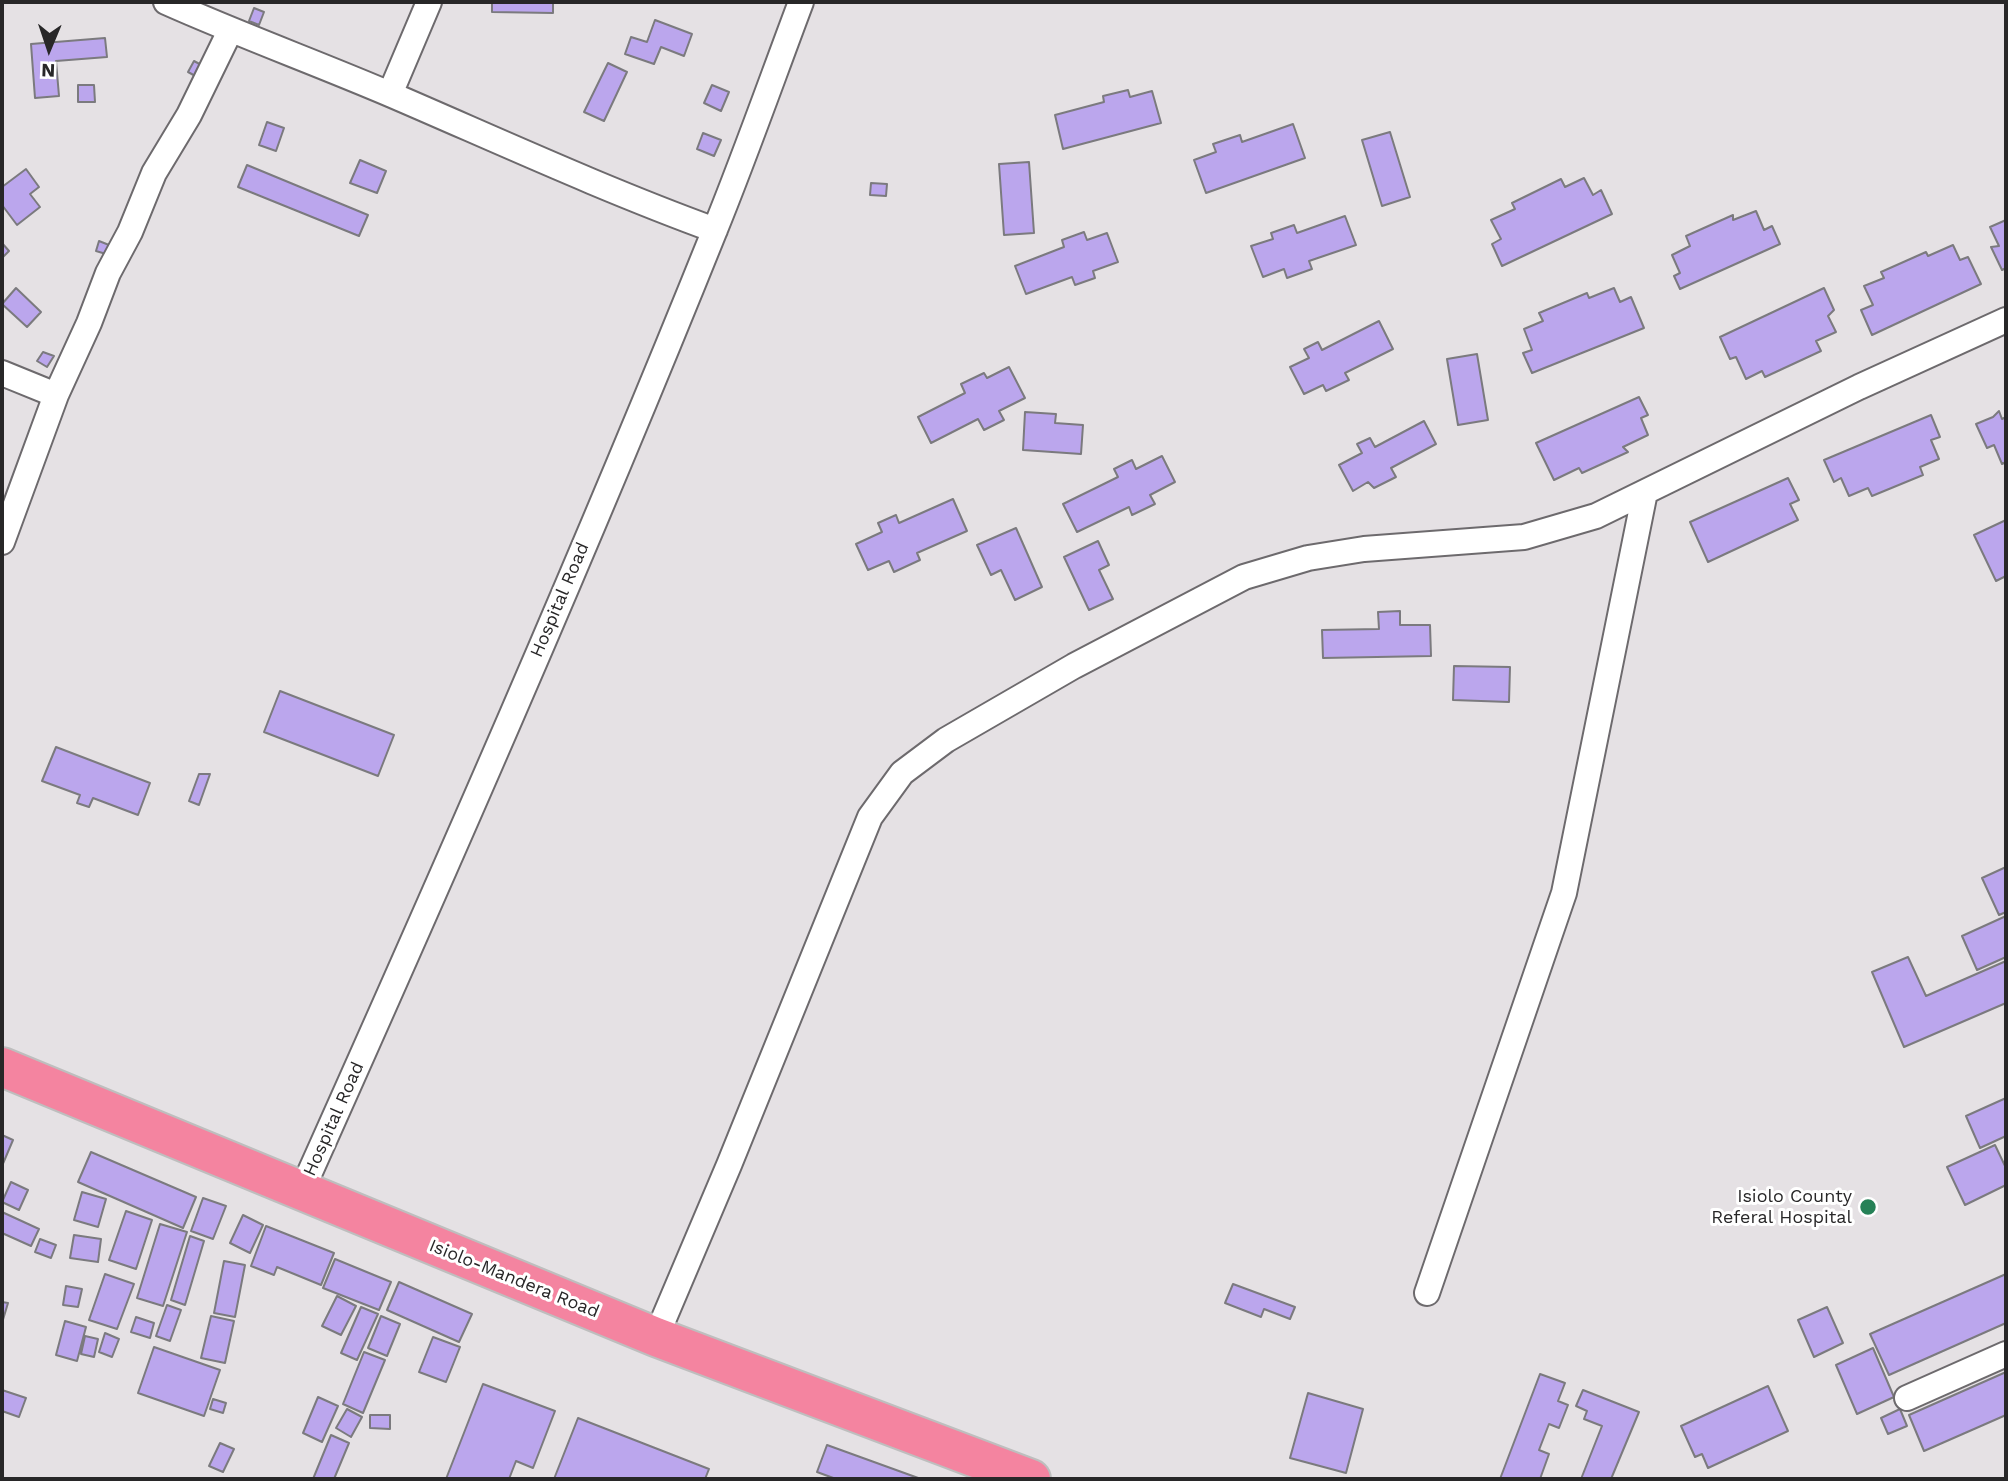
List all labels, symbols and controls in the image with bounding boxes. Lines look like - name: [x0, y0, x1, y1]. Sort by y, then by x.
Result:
- north arrow: [14, 14, 84, 84]
- text: N: [41, 59, 56, 82]
- street label: Hospital Road: [526, 539, 594, 661]
- street label: Hospital Road: [299, 1059, 369, 1179]
- place label: Isiolo County Referal Hospital: [1711, 1186, 1852, 1228]
- marker: Isiolo County Referal Hospital: [1858, 1197, 1878, 1217]
- street label: Isiolo-Mandera Road: [426, 1235, 602, 1323]

